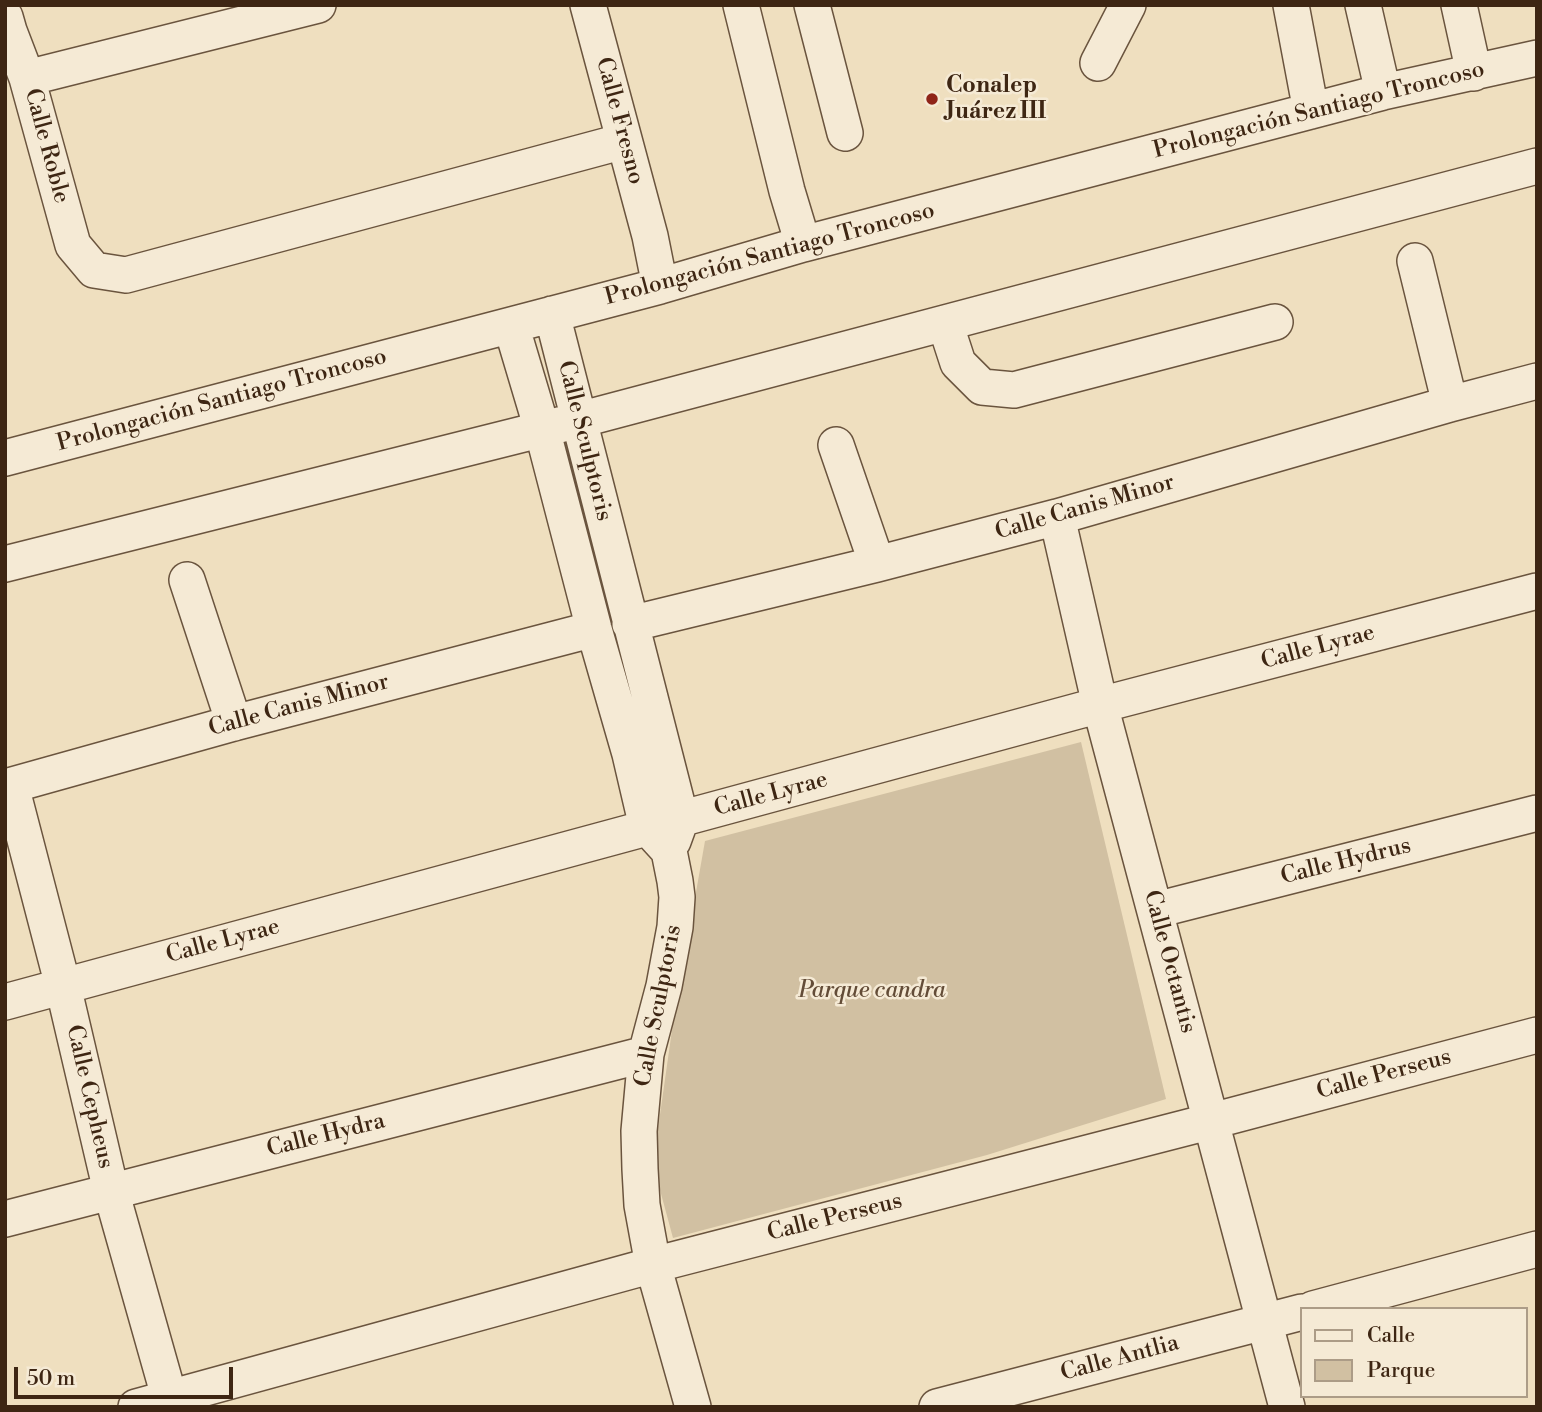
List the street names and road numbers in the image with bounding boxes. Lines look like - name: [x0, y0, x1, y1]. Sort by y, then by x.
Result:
- street label: Calle Fresno: [589, 54, 649, 188]
- street label: Prolongación Santiago Troncoso: [1151, 56, 1487, 166]
- street label: Calle Roble: [17, 86, 75, 206]
- street label: Prolongación Santiago Troncoso: [602, 198, 938, 312]
- street label: Prolongación Santiago Troncoso: [54, 344, 390, 458]
- street label: Calle Sculptoris: [551, 358, 617, 524]
- street label: Calle Canis Minor: [992, 469, 1178, 547]
- street label: Calle Lyrae: [1258, 620, 1378, 676]
- street label: Calle Canis Minor: [206, 669, 392, 743]
- street label: Calle Lyrae: [711, 767, 831, 823]
- street label: Calle Hydrus: [1278, 832, 1414, 892]
- street label: Calle Octantis: [1137, 888, 1201, 1036]
- street label: Calle Lyrae: [163, 914, 283, 970]
- street label: Calle Sculptoris: [630, 923, 688, 1089]
- street label: Calle Cepheus: [59, 1022, 119, 1172]
- street label: Calle Perseus: [1314, 1044, 1454, 1106]
- street label: Calle Hydra: [264, 1108, 388, 1164]
- street label: Calle Perseus: [765, 1188, 905, 1248]
- street label: Calle Antlia: [1058, 1330, 1182, 1388]

